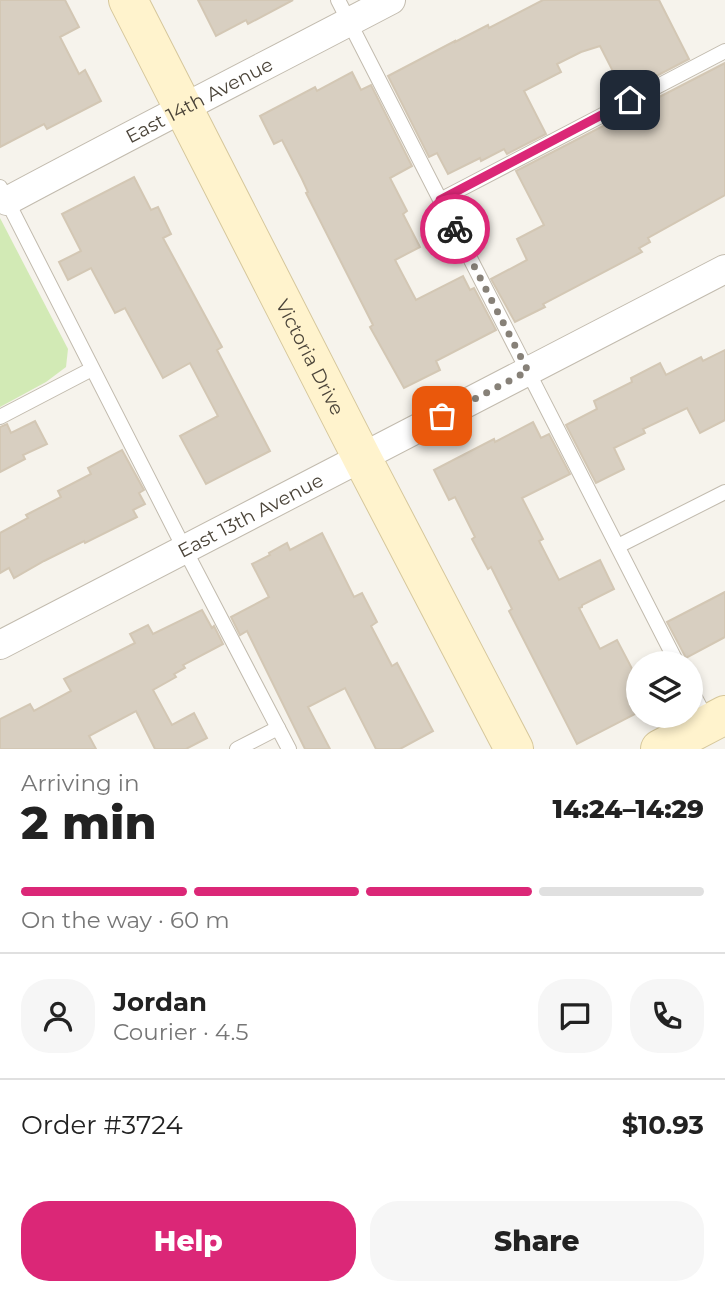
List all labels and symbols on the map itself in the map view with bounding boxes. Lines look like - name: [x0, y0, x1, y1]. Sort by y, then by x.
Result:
- street label: East 14th Avenue: [122, 52, 276, 148]
- pin: [600, 70, 660, 130]
- courier: [420, 194, 490, 264]
- street label: Victoria Drive: [271, 295, 350, 419]
- pin: [412, 386, 472, 446]
- street label: East 13th Avenue: [174, 468, 327, 562]

